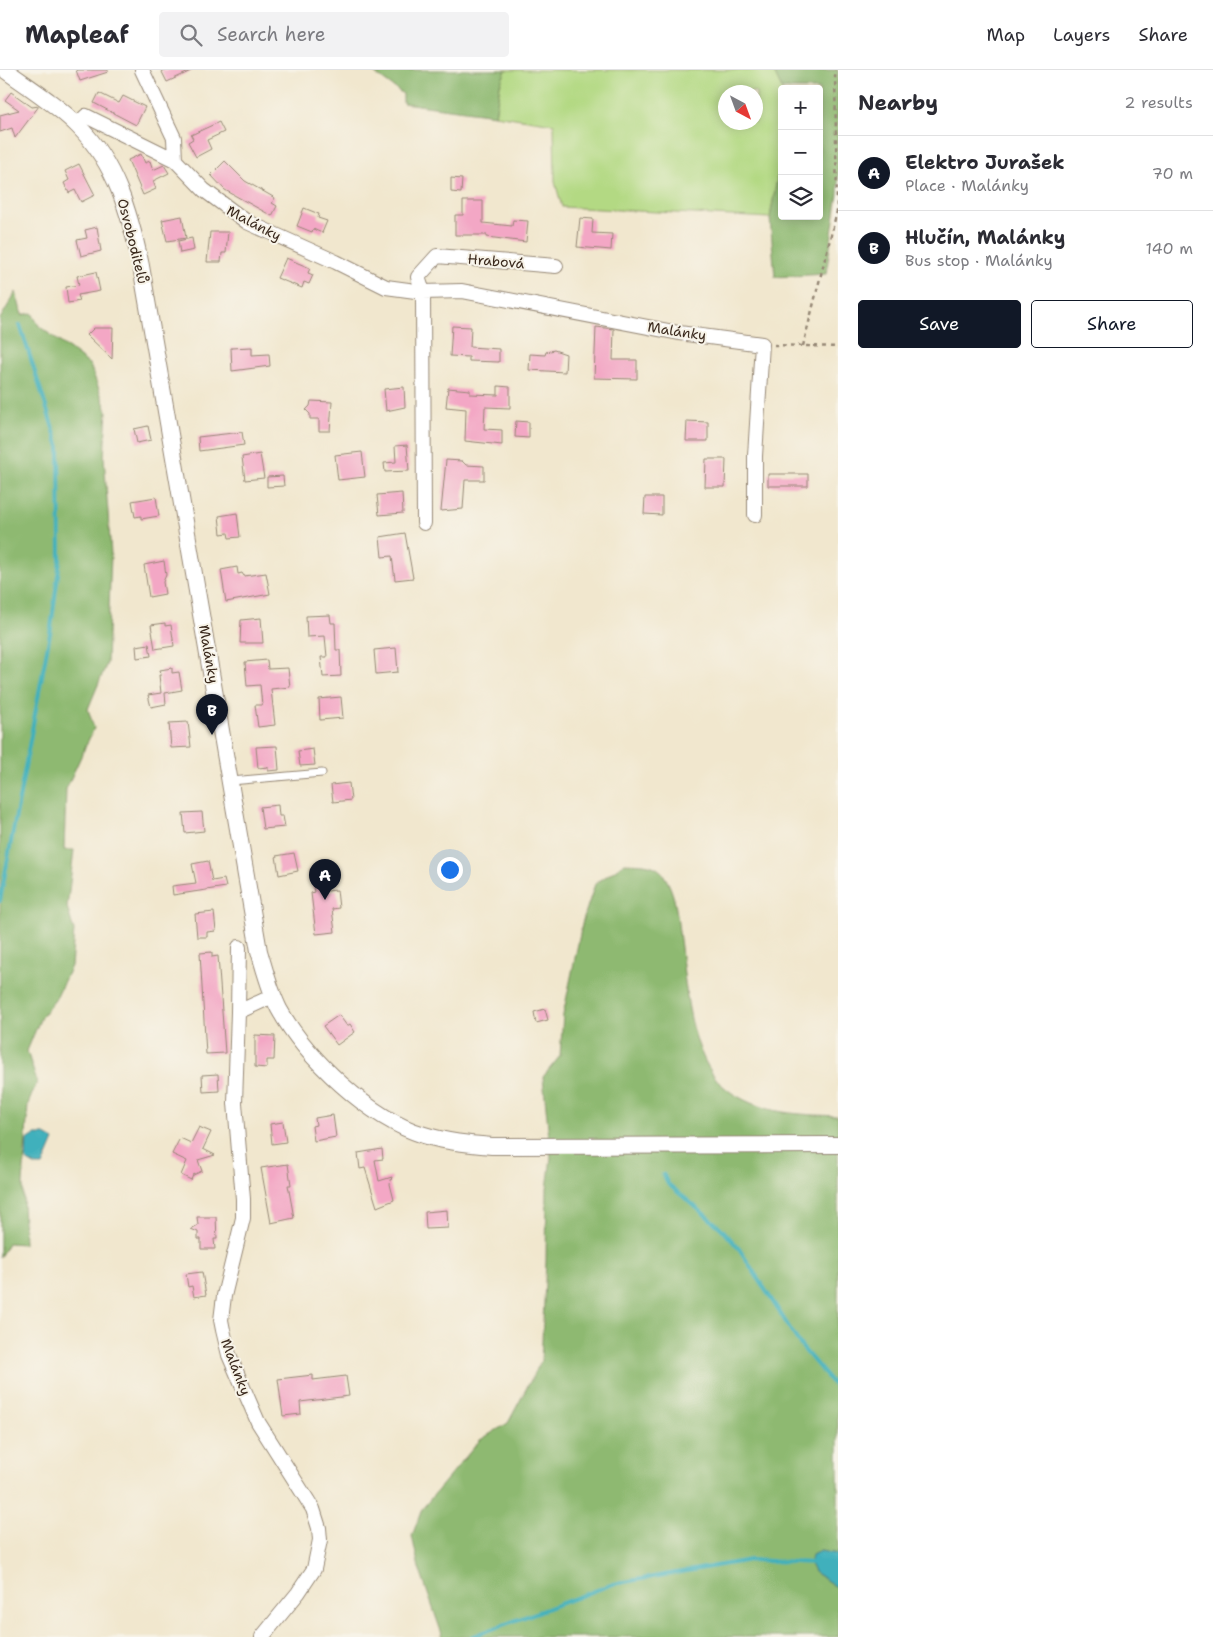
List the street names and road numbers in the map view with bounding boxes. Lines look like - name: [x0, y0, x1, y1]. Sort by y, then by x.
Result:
- street label: Osvoboditelů: [114, 197, 152, 285]
- street label: Malánky: [224, 201, 284, 245]
- street label: Hrabová: [467, 250, 525, 272]
- street label: Malánky: [646, 317, 708, 345]
- street label: Malánky: [195, 623, 223, 685]
- street label: Malánky: [217, 1336, 255, 1398]

